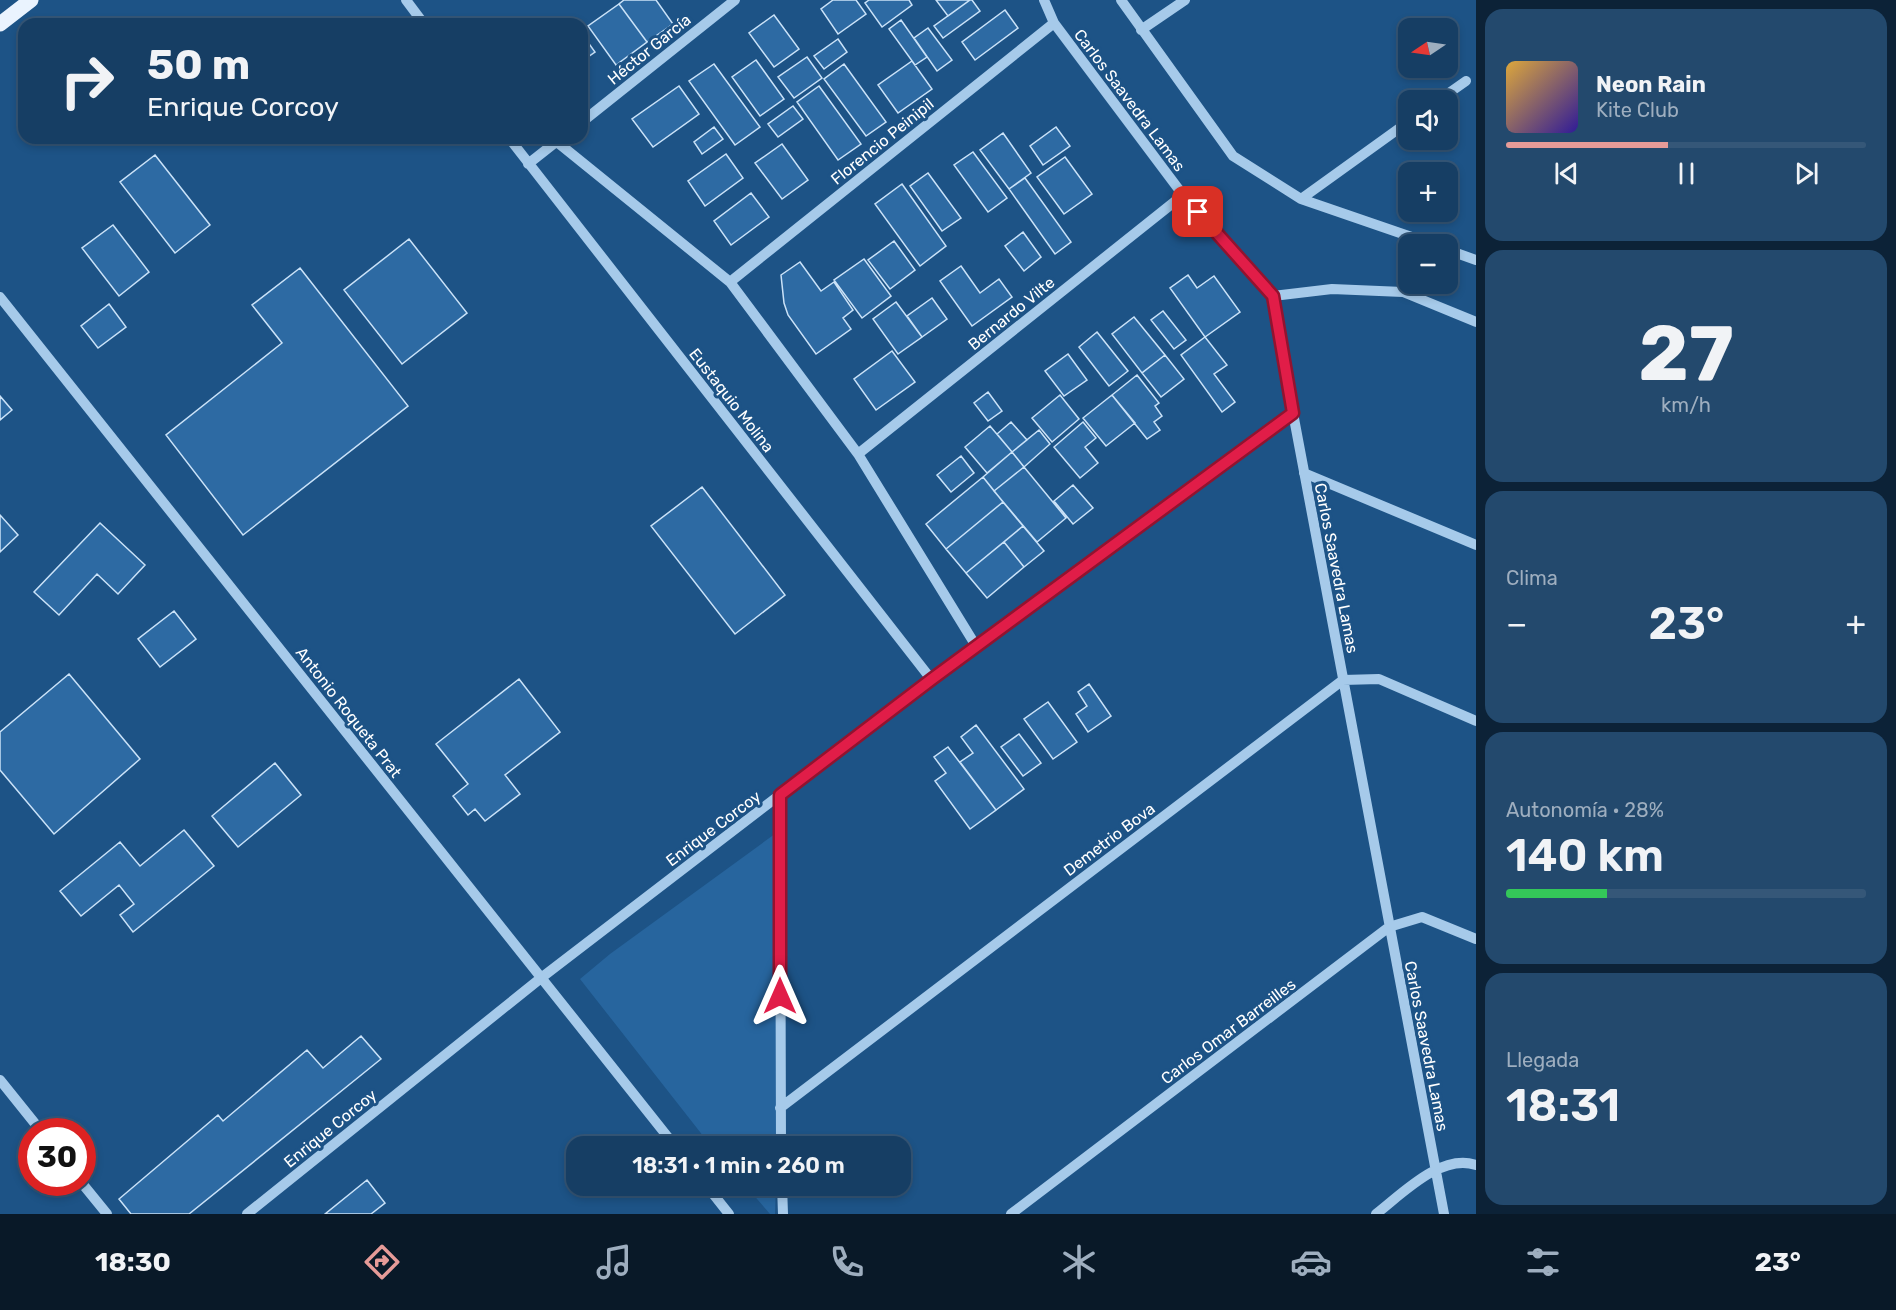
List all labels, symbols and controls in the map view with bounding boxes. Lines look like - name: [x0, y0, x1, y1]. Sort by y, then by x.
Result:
- street label: Héctor García: [604, 10, 695, 89]
- north arrow: [1398, 18, 1458, 78]
- map controls: [1398, 18, 1458, 294]
- street label: Carlos Saavedra Lamas: [1070, 26, 1189, 175]
- text: 50 m: [147, 40, 250, 90]
- icon: right: [48, 42, 126, 120]
- text: Neon Rain: [1596, 71, 1706, 98]
- button: sound: [1398, 90, 1458, 150]
- text: Enrique Corcoy: [147, 91, 339, 123]
- street label: Florencio Peinipil: [827, 94, 938, 189]
- text: Kite Club: [1596, 98, 1679, 122]
- icon: previous: [1550, 157, 1583, 190]
- icon: pause: [1670, 157, 1703, 190]
- icon: next: [1790, 157, 1823, 190]
- button: +: [1398, 162, 1458, 222]
- pin: [1172, 186, 1223, 237]
- icon: arrive: [1181, 195, 1214, 228]
- button: −: [1398, 234, 1458, 294]
- street label: Bernardo Vilte: [964, 273, 1058, 354]
- text: 27: [1638, 307, 1734, 400]
- street label: Eustaquio Molina: [685, 345, 778, 456]
- text: km/h: [1661, 393, 1711, 417]
- street label: Carlos Saavedra Lamas: [1311, 481, 1362, 655]
- text: Clima: [1506, 566, 1558, 590]
- text: 23°: [1649, 597, 1724, 650]
- text: −: [1506, 604, 1527, 643]
- text: +: [1845, 604, 1866, 643]
- street label: Antonio Roqueta Prat: [292, 643, 405, 781]
- street label: Enrique Corcoy: [662, 787, 765, 870]
- text: Autonomía · 28%: [1506, 798, 1664, 822]
- street label: Demetrio Bova: [1060, 799, 1159, 880]
- text: 140 km: [1506, 829, 1664, 882]
- street label: Carlos Saavedra Lamas: [1401, 959, 1452, 1133]
- position arrow: [748, 964, 812, 1028]
- street label: Carlos Omar Barreilles: [1157, 975, 1299, 1088]
- text: Llegada: [1506, 1048, 1579, 1072]
- text: 18:31: [1506, 1079, 1620, 1132]
- street label: Enrique Corcoy: [280, 1085, 381, 1172]
- speed limit sign: 30: [18, 1118, 96, 1196]
- text: 18:31 · 1 min · 260 m: [632, 1152, 845, 1179]
- icon: directions: [361, 1241, 403, 1283]
- icon: music: [593, 1241, 635, 1283]
- icon: phone: [826, 1241, 868, 1283]
- icon: climate: [1058, 1241, 1100, 1283]
- icon: car: [1290, 1241, 1332, 1283]
- icon: filters: [1522, 1241, 1564, 1283]
- text: 18:30: [95, 1246, 171, 1278]
- text: 23°: [1754, 1246, 1801, 1278]

